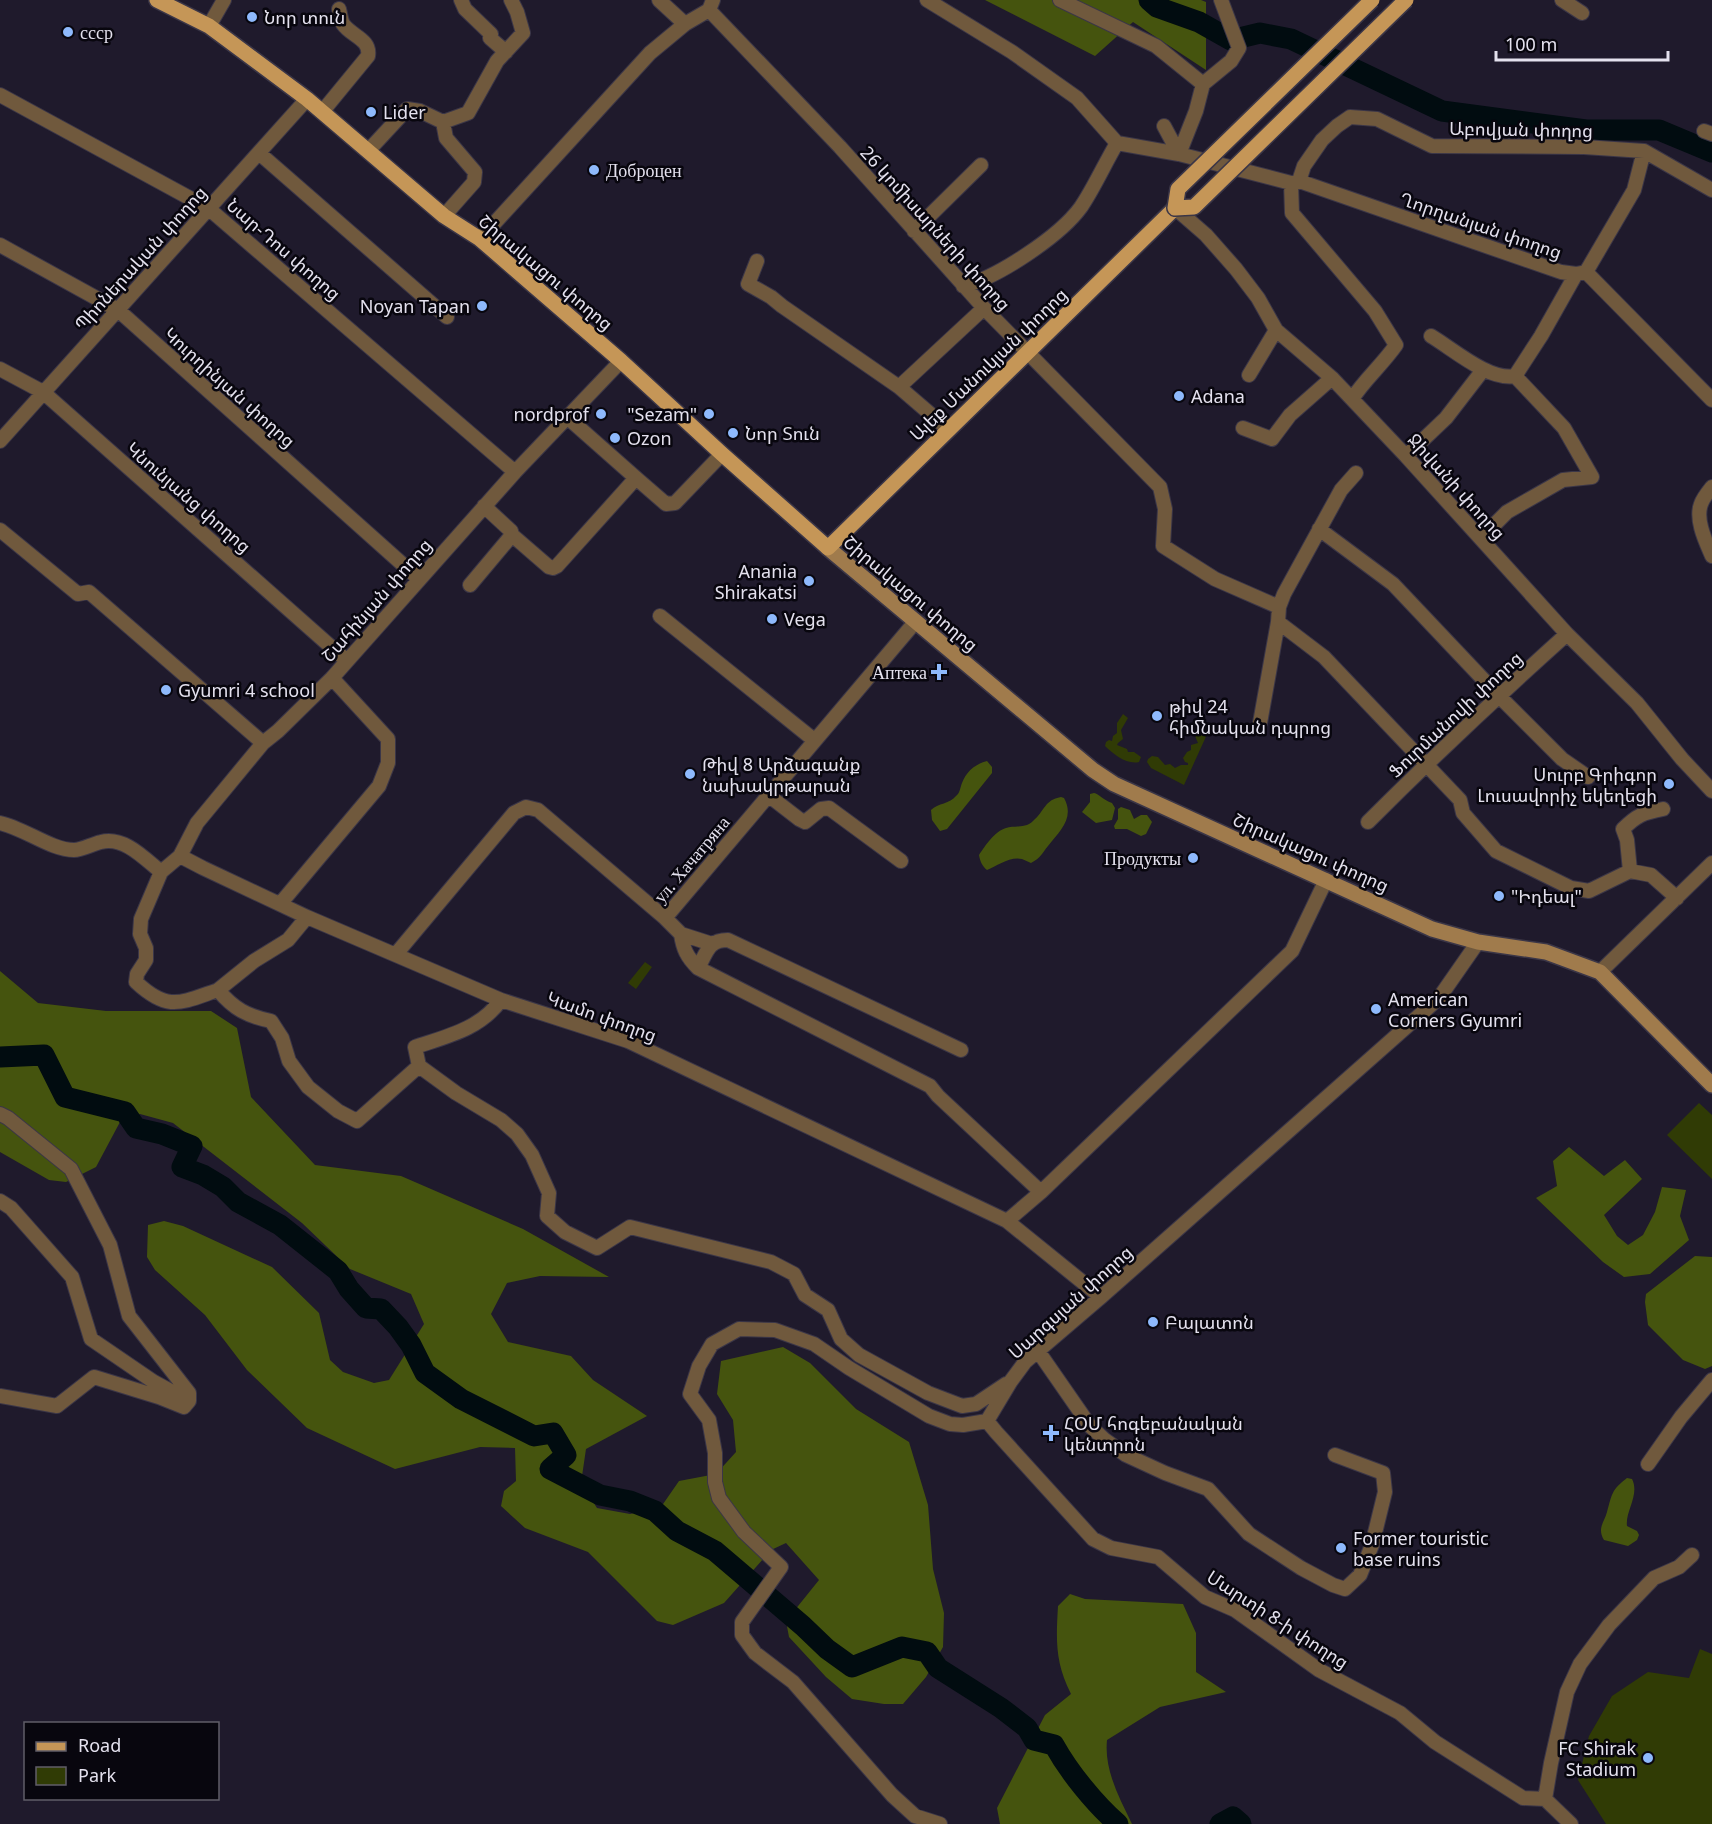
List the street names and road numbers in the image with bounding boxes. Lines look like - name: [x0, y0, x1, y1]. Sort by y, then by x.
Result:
- street label: Աբովյան փողոց: [1449, 116, 1593, 142]
- street label: 26 կոմիսարների փողոց: [856, 141, 1016, 315]
- street label: Պիոներական փողոց: [69, 181, 211, 335]
- street label: Ղորղանյան փողոց: [1397, 186, 1565, 264]
- street label: Նար-Դոս փողոց: [222, 193, 346, 305]
- street label: Շիրակացու փողոց: [474, 209, 618, 335]
- street label: Ալեք Մանուկյան փողոց: [904, 282, 1072, 446]
- street label: Կուրղինյան փողոց: [159, 322, 301, 452]
- street label: Ջիվանի փողոց: [1403, 428, 1511, 544]
- street label: Կնունյանց փողոց: [122, 436, 256, 558]
- street label: Շիրակացու փողոց: [839, 530, 983, 656]
- street label: Շահինյան փողոց: [316, 533, 436, 667]
- street label: Ֆուրմանովի փողոց: [1383, 646, 1527, 782]
- street label: Շիրակացու փողոց: [1229, 807, 1393, 897]
- street label: ул. Хачатряна: [648, 810, 734, 908]
- street label: Կամո փողոց: [544, 985, 660, 1047]
- street label: Սարգսյան փողոց: [1003, 1240, 1137, 1364]
- street label: Մարտի 8-ի փողոց: [1203, 1564, 1353, 1674]

